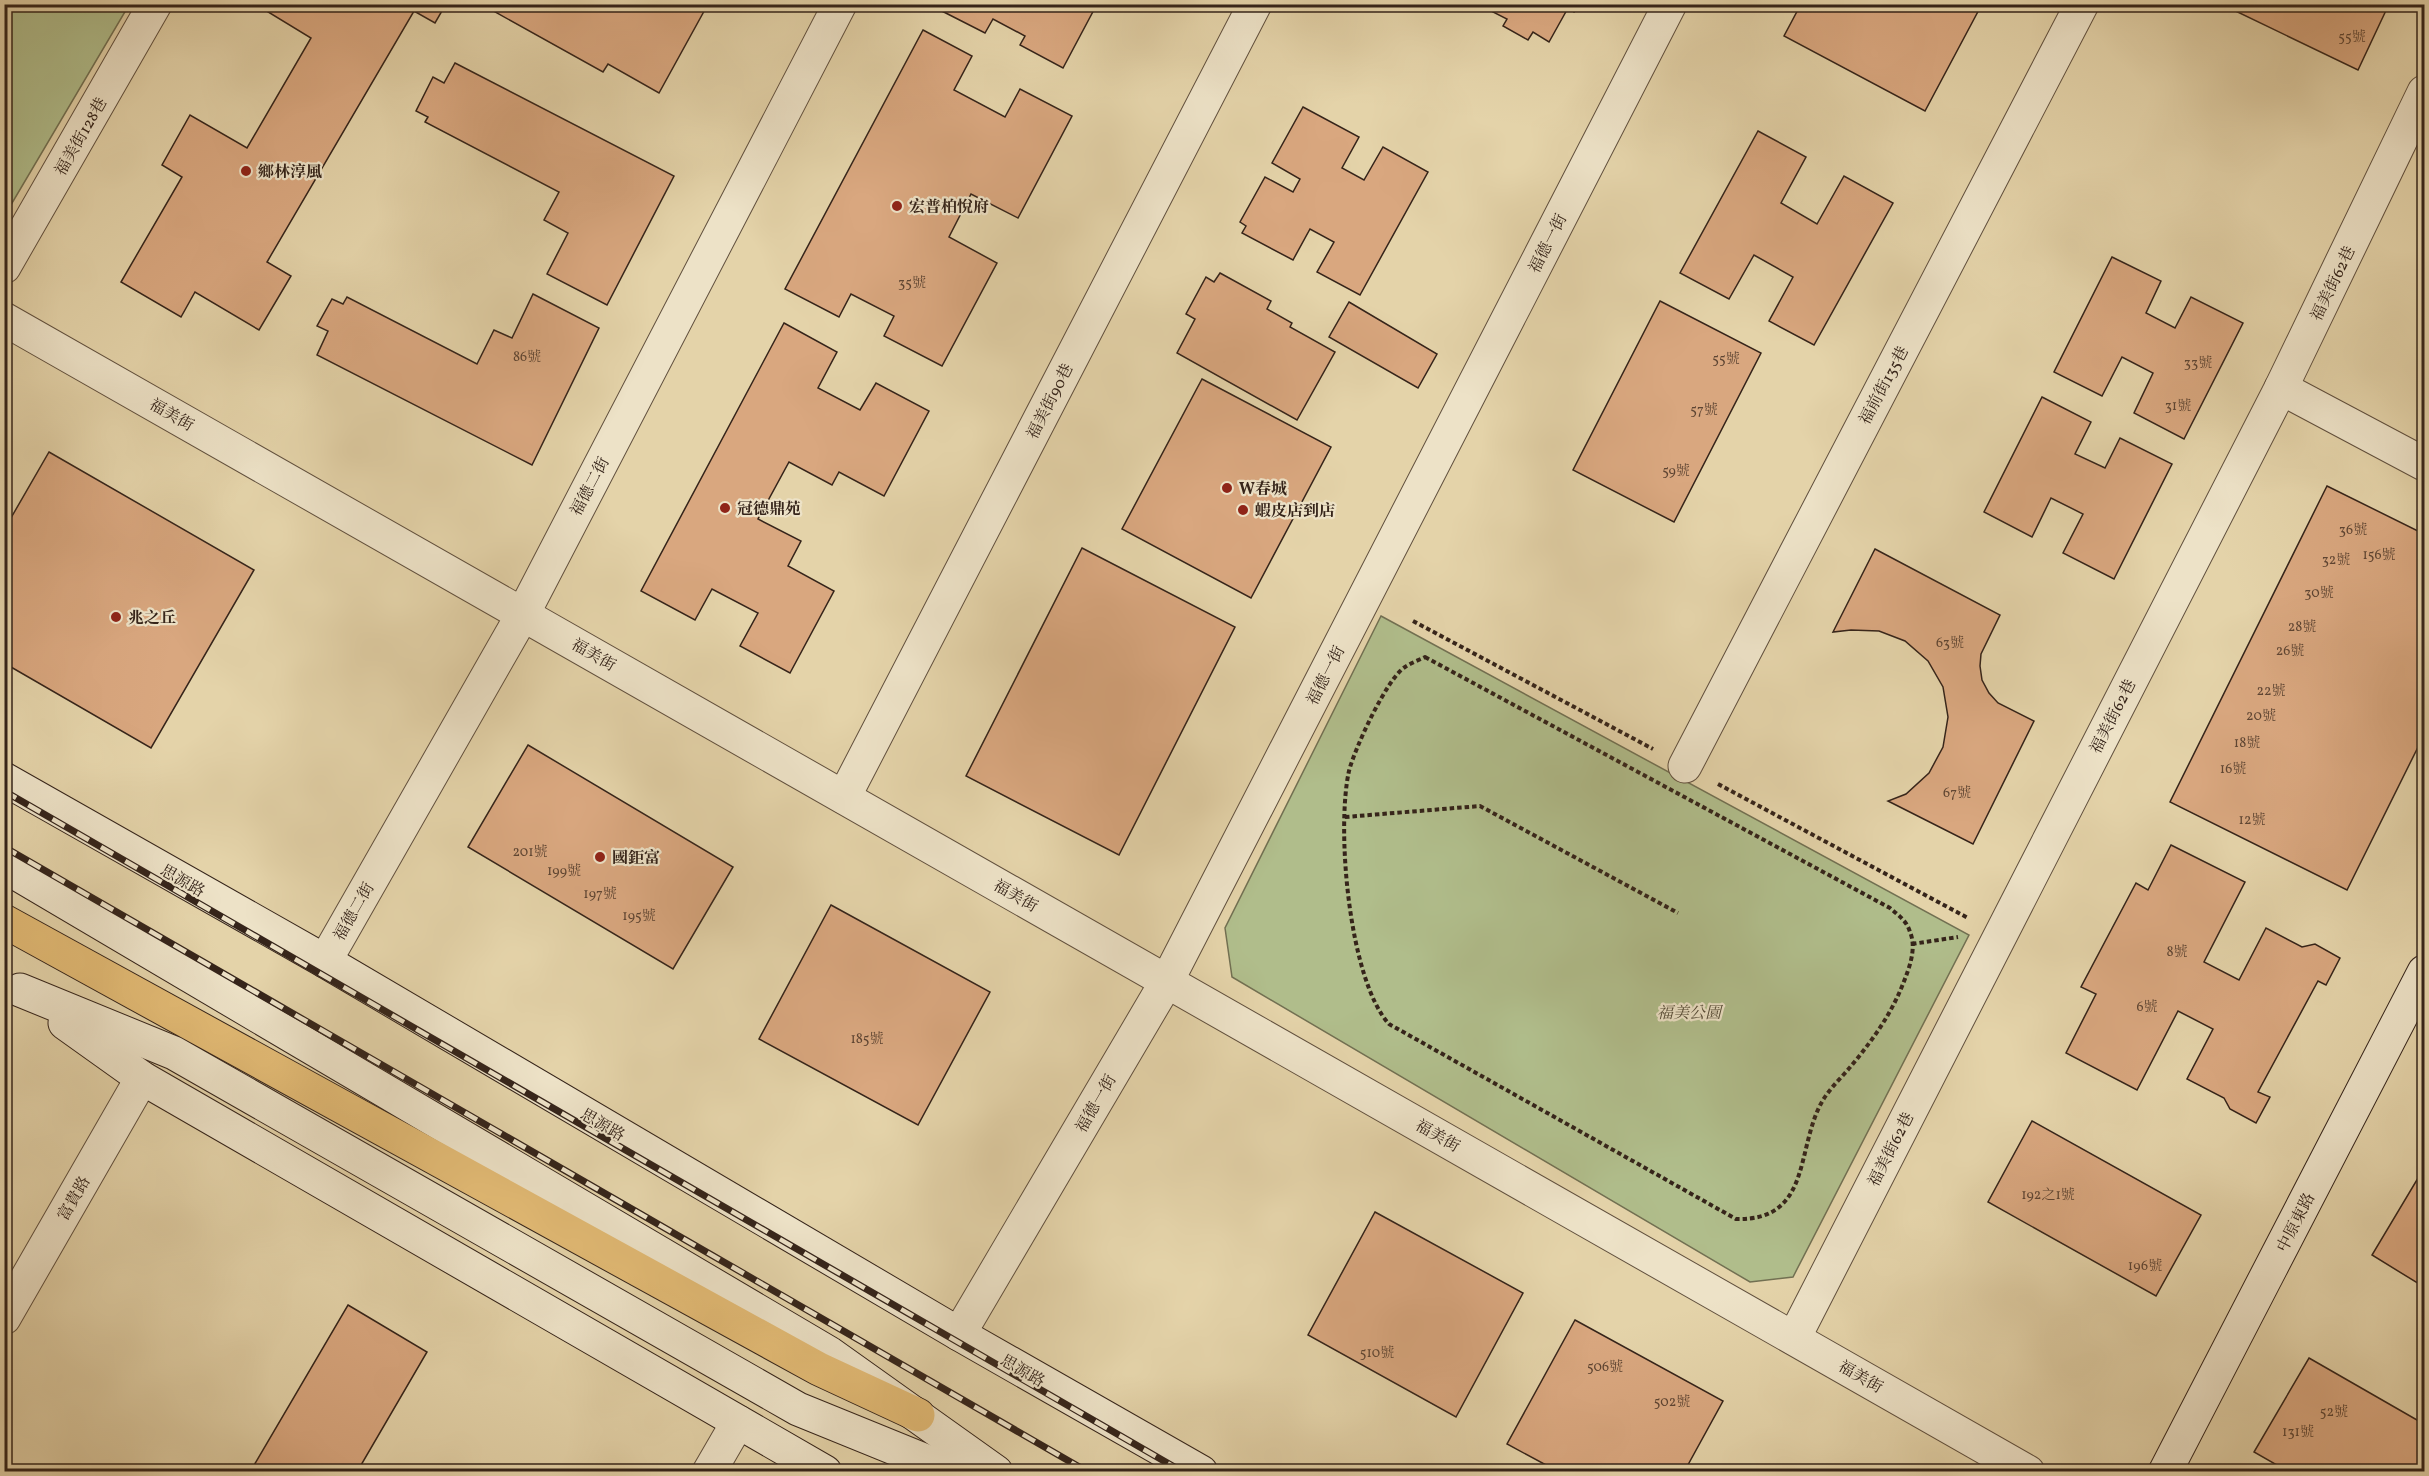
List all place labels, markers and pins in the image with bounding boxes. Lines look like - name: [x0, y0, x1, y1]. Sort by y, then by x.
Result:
- place label: 鄉林淳風: [258, 162, 322, 184]
- marker: 鄉林淳風: [239, 164, 253, 178]
- place label: 宏普柏悅府: [909, 197, 989, 219]
- marker: 宏普柏悅府: [890, 199, 904, 213]
- place label: W春城: [1239, 479, 1287, 501]
- marker: W春城: [1220, 481, 1234, 495]
- place label: 冠德鼎苑: [737, 499, 801, 521]
- marker: 冠德鼎苑: [718, 501, 732, 515]
- place label: 蝦皮店到店: [1255, 501, 1335, 523]
- marker: 蝦皮店到店: [1236, 503, 1250, 517]
- place label: 兆之丘: [128, 608, 176, 630]
- marker: 兆之丘: [109, 610, 123, 624]
- place label: 國鉅富: [612, 848, 660, 870]
- marker: 國鉅富: [593, 850, 607, 864]

